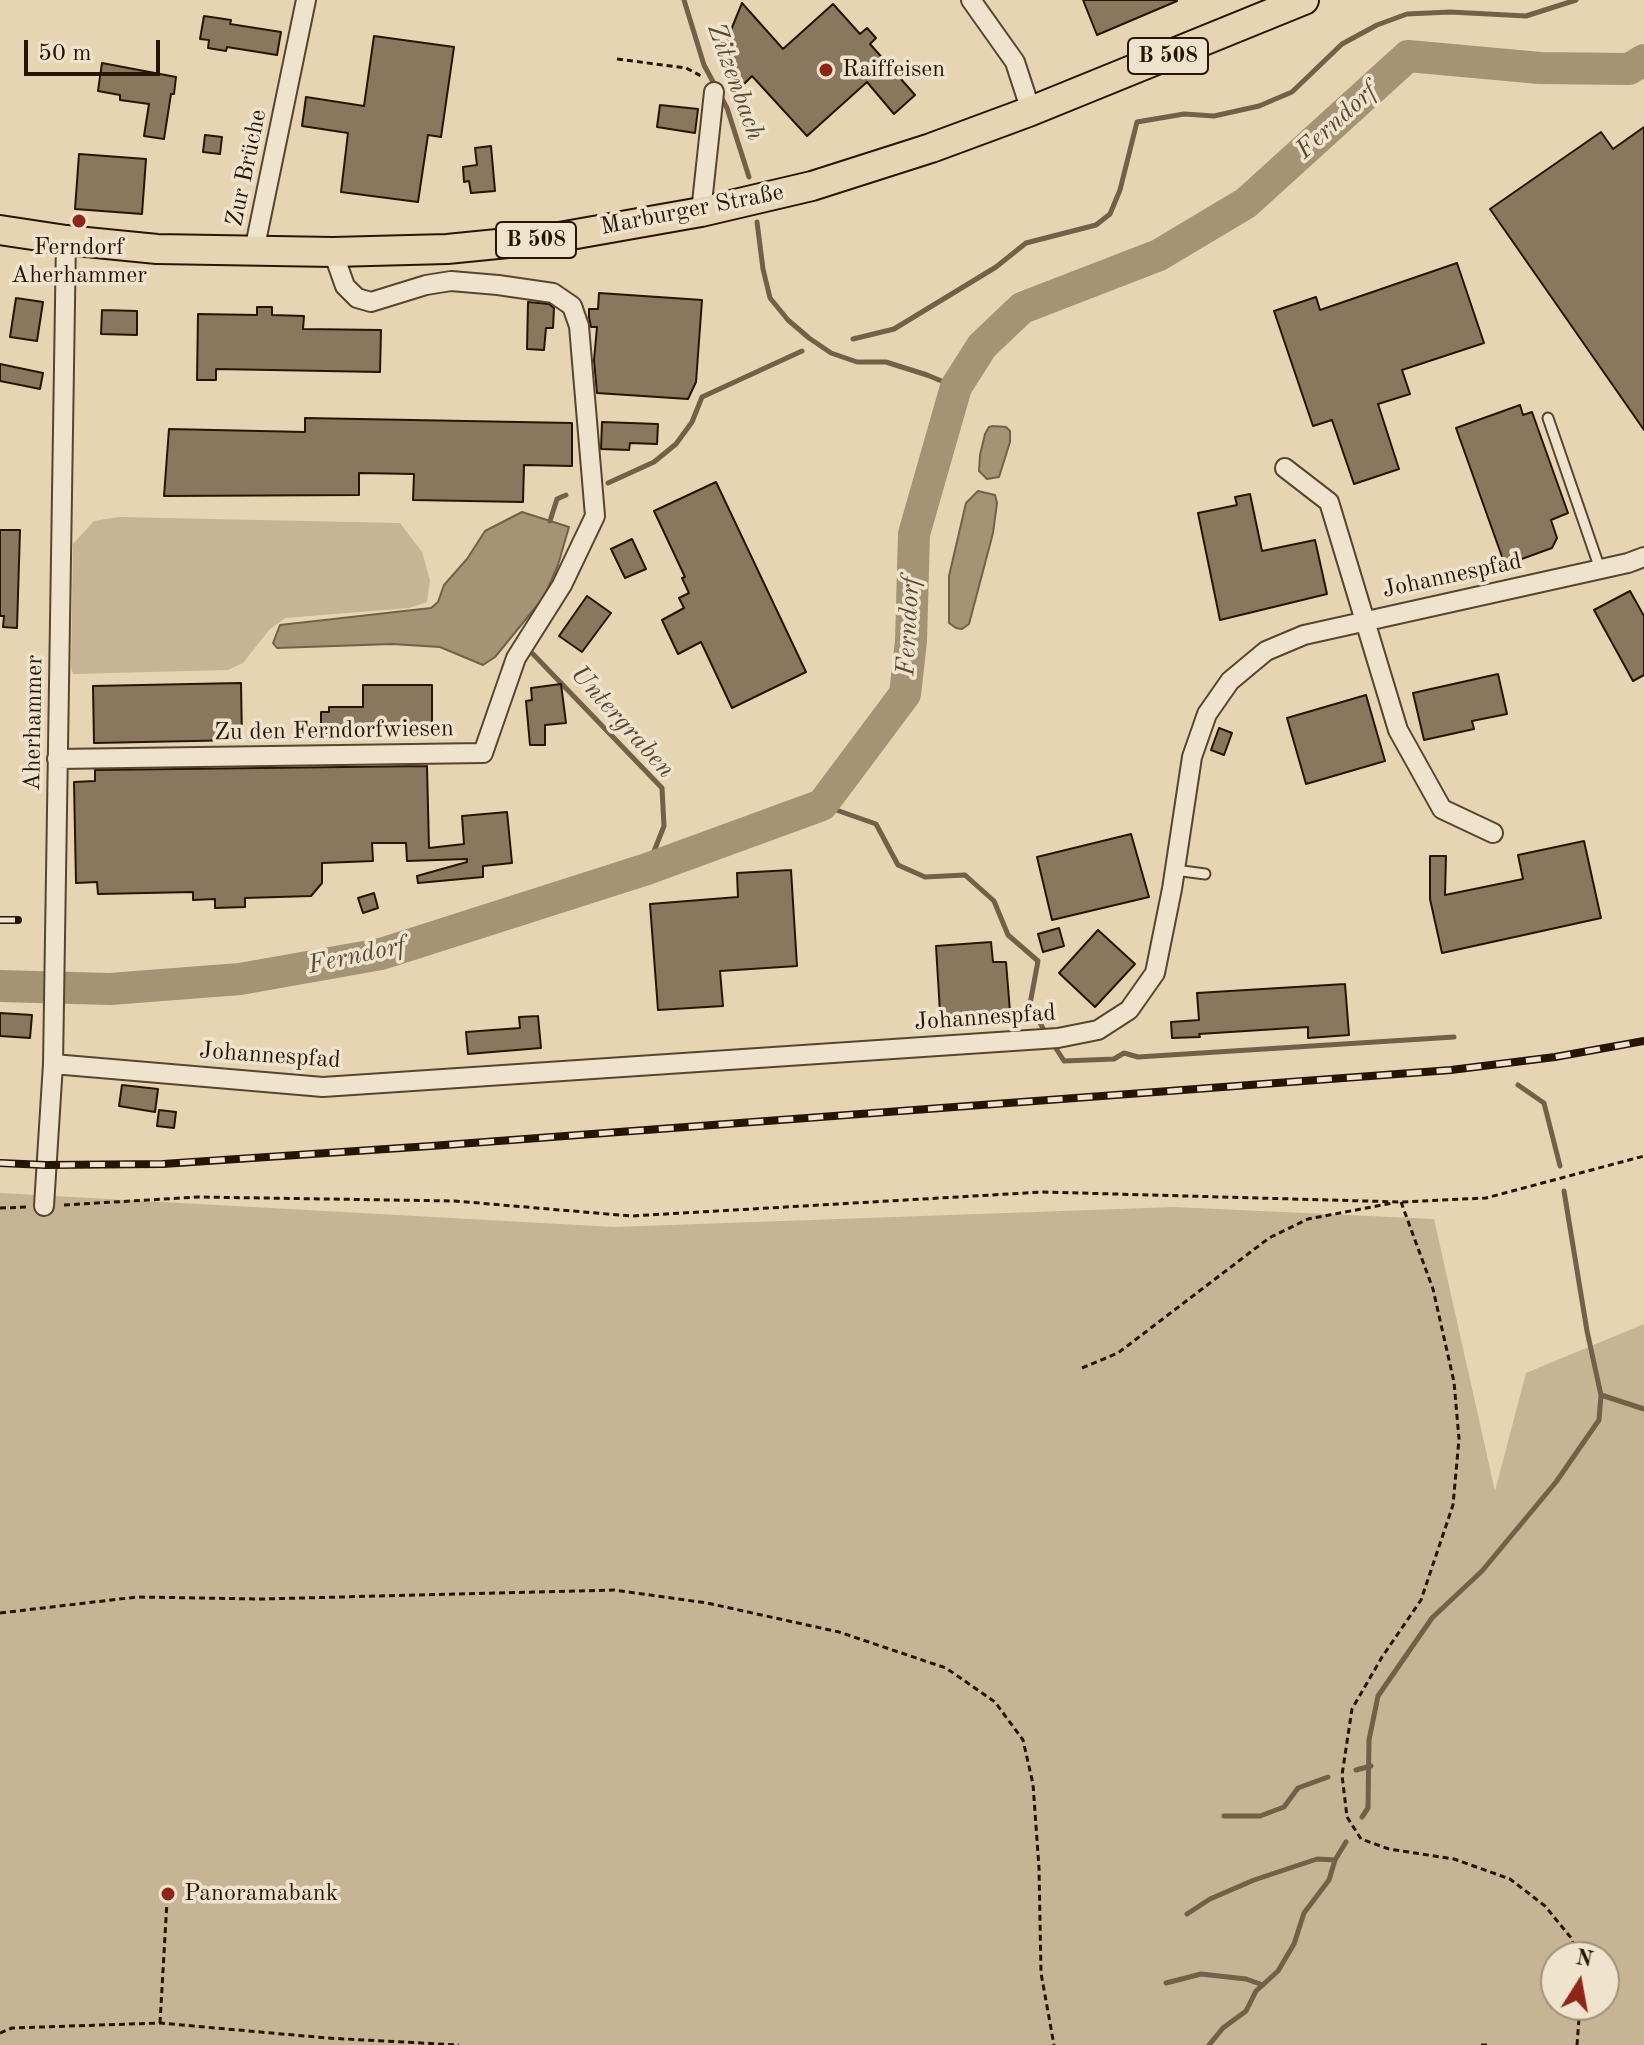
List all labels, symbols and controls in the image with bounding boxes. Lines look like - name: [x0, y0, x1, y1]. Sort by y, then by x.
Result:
- water label: Zitzenbach: [699, 19, 771, 145]
- scale bar: [28, 24, 164, 74]
- road number: B 508: [1128, 38, 1208, 74]
- text: 50 m: [38, 42, 92, 66]
- place label: Raiffeisen: [842, 56, 945, 84]
- marker: Raiffeisen: [817, 61, 835, 79]
- water label: Ferndorf: [1290, 76, 1384, 166]
- street label: Zur Brüche: [221, 107, 273, 229]
- street label: Marburger Straße: [598, 178, 786, 242]
- marker: Ferndorf Aherhammer: [70, 212, 88, 230]
- road number: B 508: [496, 222, 576, 258]
- place label: Ferndorf Aherhammer: [11, 234, 147, 290]
- street label: Johannespfad: [1380, 547, 1524, 605]
- water label: Ferndorf: [891, 575, 927, 677]
- street label: Aherhammer: [18, 655, 50, 791]
- water label: Untergraben: [563, 659, 681, 785]
- street label: Zu den Ferndorfwiesen: [214, 715, 454, 747]
- water label: Ferndorf: [305, 930, 409, 982]
- street label: Johannespfad: [913, 999, 1057, 1037]
- street label: Johannespfad: [198, 1037, 342, 1075]
- place label: Panoramabank: [184, 1880, 338, 1908]
- marker: Panoramabank: [159, 1885, 177, 1903]
- north arrow: [1540, 1941, 1620, 2021]
- text: N: [1574, 1947, 1595, 1972]

